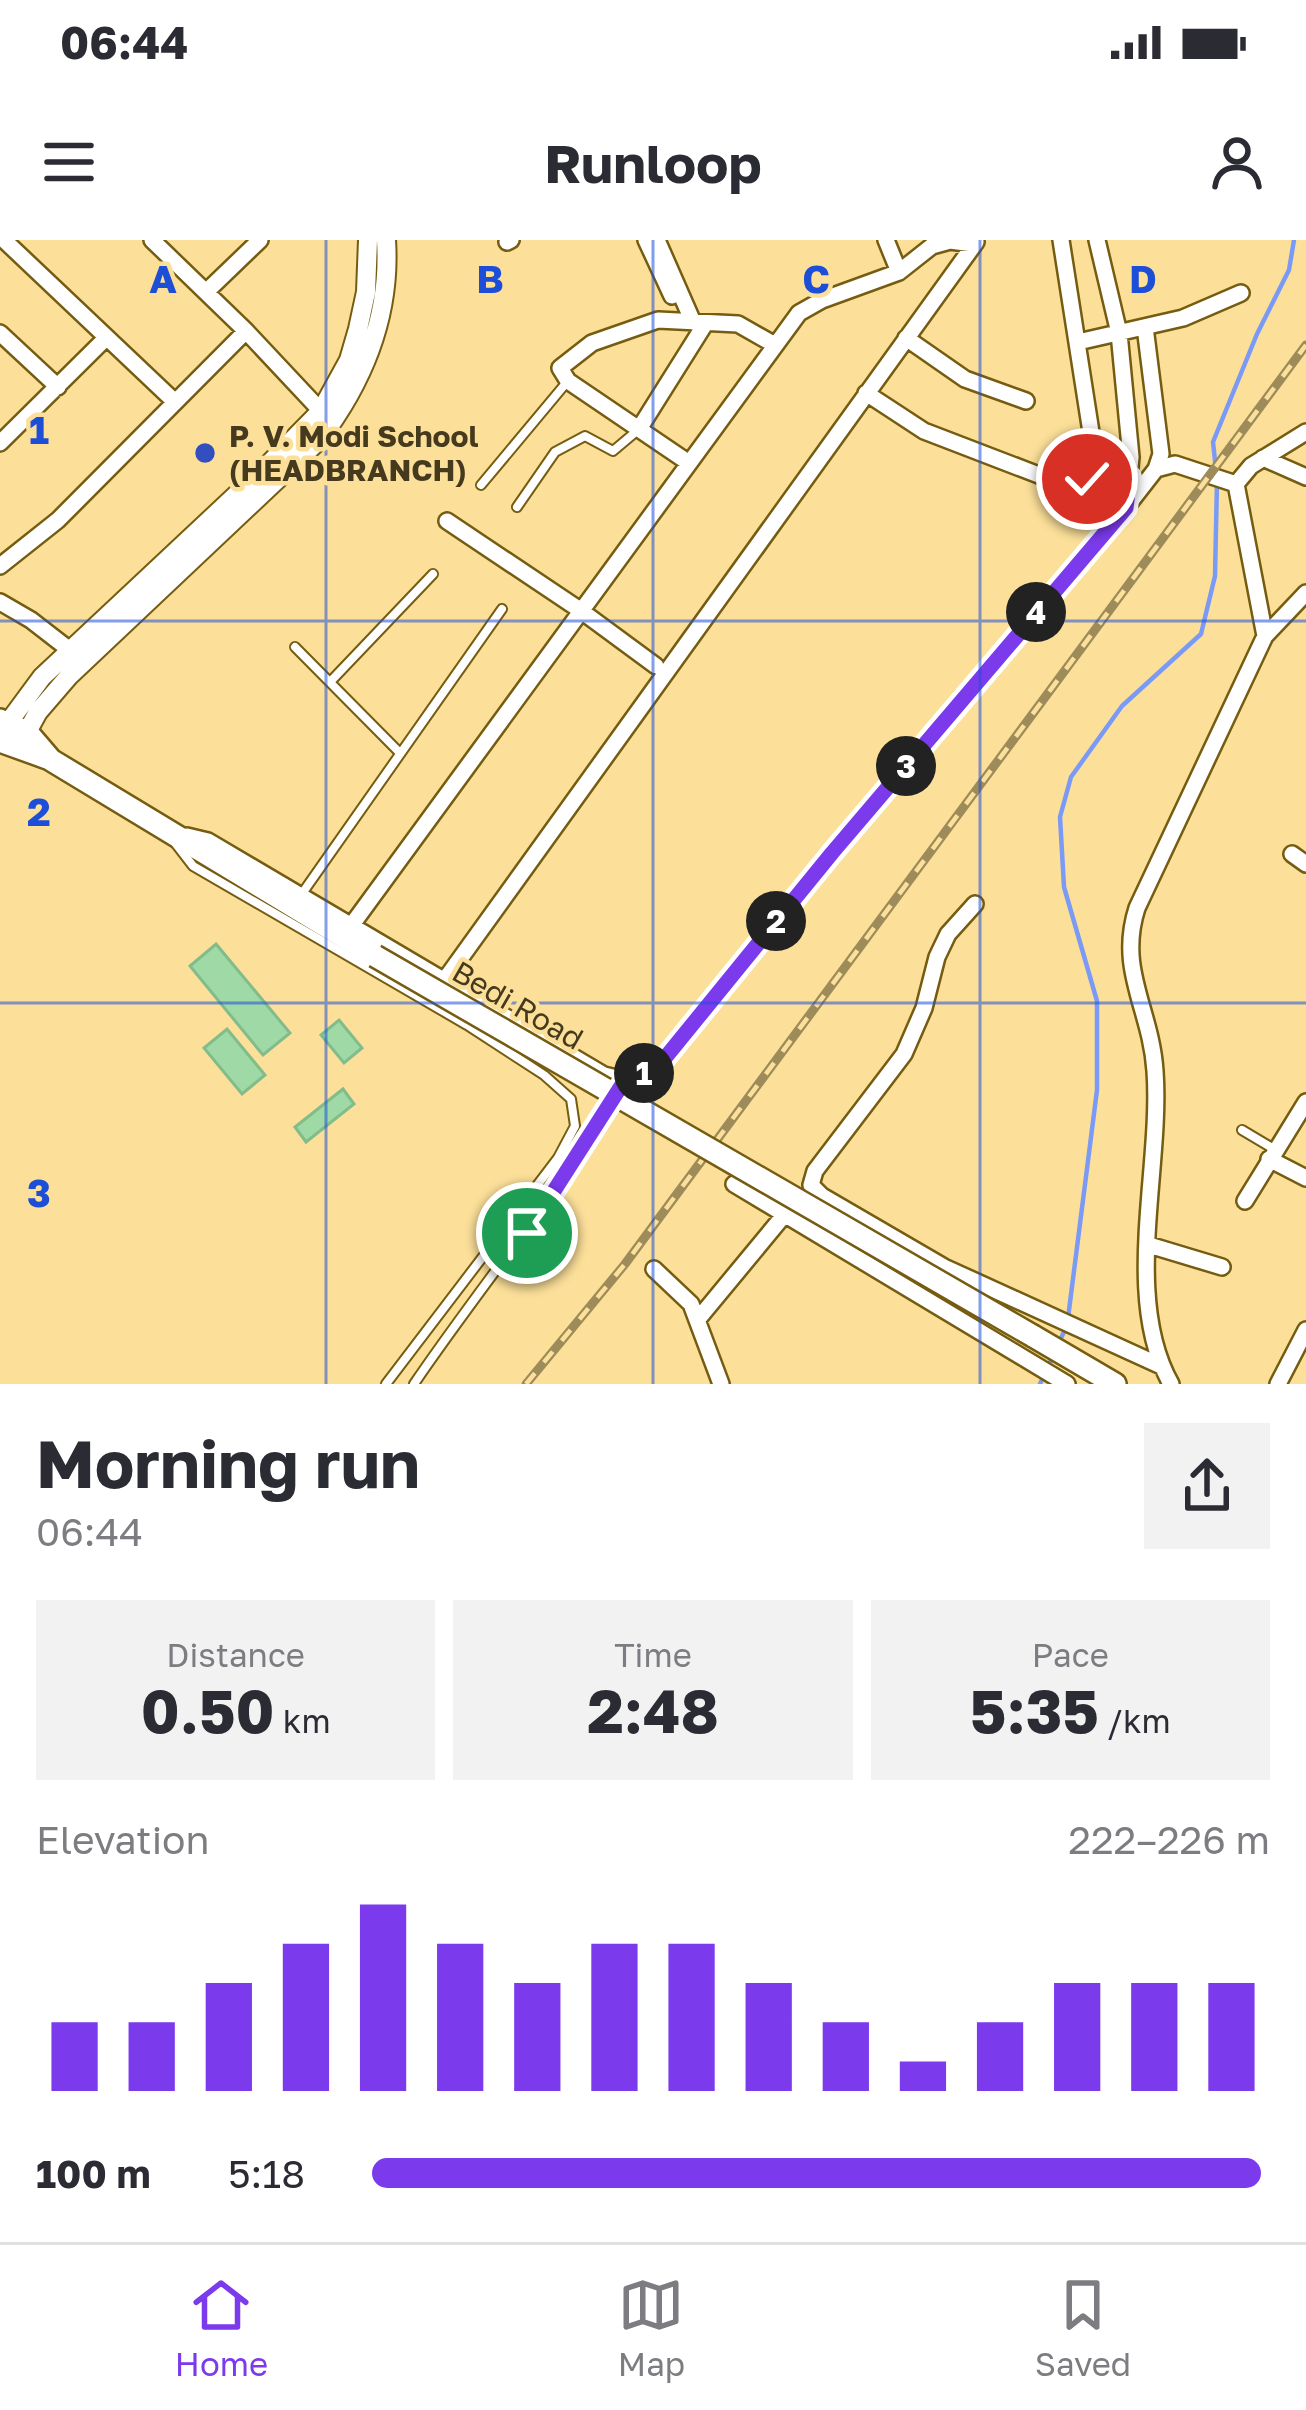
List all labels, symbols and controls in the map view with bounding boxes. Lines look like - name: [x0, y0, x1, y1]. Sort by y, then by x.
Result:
- text: 06:44: [60, 15, 188, 69]
- icon: menu: [36, 129, 102, 195]
- icon: person: [1204, 129, 1270, 195]
- text: Runloop: [544, 130, 762, 195]
- text: A: [149, 255, 177, 302]
- text: B: [476, 255, 504, 302]
- text: C: [802, 255, 830, 302]
- text: D: [1129, 255, 1157, 302]
- text: 1: [29, 406, 49, 453]
- place label: P. V. Modi School (HEADBRANCH): [229, 418, 479, 488]
- pin: [1036, 428, 1138, 530]
- marker: P. V. Modi School (HEADBRANCH): [192, 440, 218, 466]
- icon: check: [1054, 446, 1120, 512]
- pin: 4: [1006, 582, 1066, 642]
- text: 4: [1026, 592, 1046, 631]
- pin: 3: [876, 736, 936, 796]
- text: 3: [896, 746, 916, 785]
- text: 2: [27, 788, 51, 835]
- pin: 2: [746, 891, 806, 951]
- text: 2: [766, 901, 786, 940]
- street label: Bedi Road: [446, 953, 590, 1057]
- pin: 1: [614, 1043, 674, 1103]
- text: 1: [636, 1053, 653, 1092]
- text: 3: [27, 1169, 51, 1216]
- pin: [476, 1182, 578, 1284]
- icon: arrive: [494, 1200, 560, 1266]
- text: Morning run: [36, 1423, 420, 1503]
- button: share: [1144, 1423, 1270, 1549]
- text: 06:44: [36, 1508, 143, 1555]
- text: Distance: [166, 1635, 305, 1674]
- text: Time: [614, 1635, 692, 1674]
- text: Pace: [1032, 1635, 1109, 1674]
- text: 0.50: [141, 1674, 275, 1746]
- text: 2:48: [587, 1674, 719, 1746]
- text: 5:35: [970, 1674, 1099, 1746]
- text: km: [275, 1701, 331, 1740]
- text: /km: [1099, 1701, 1171, 1740]
- text: Elevation: [36, 1816, 209, 1863]
- text: 222–226 m: [1068, 1816, 1270, 1863]
- text: 100 m: [36, 2150, 151, 2197]
- text: 5:18: [228, 2150, 305, 2197]
- tab: Home: [175, 2272, 268, 2383]
- tab: Map: [618, 2272, 685, 2383]
- tab: Saved: [1035, 2272, 1131, 2383]

